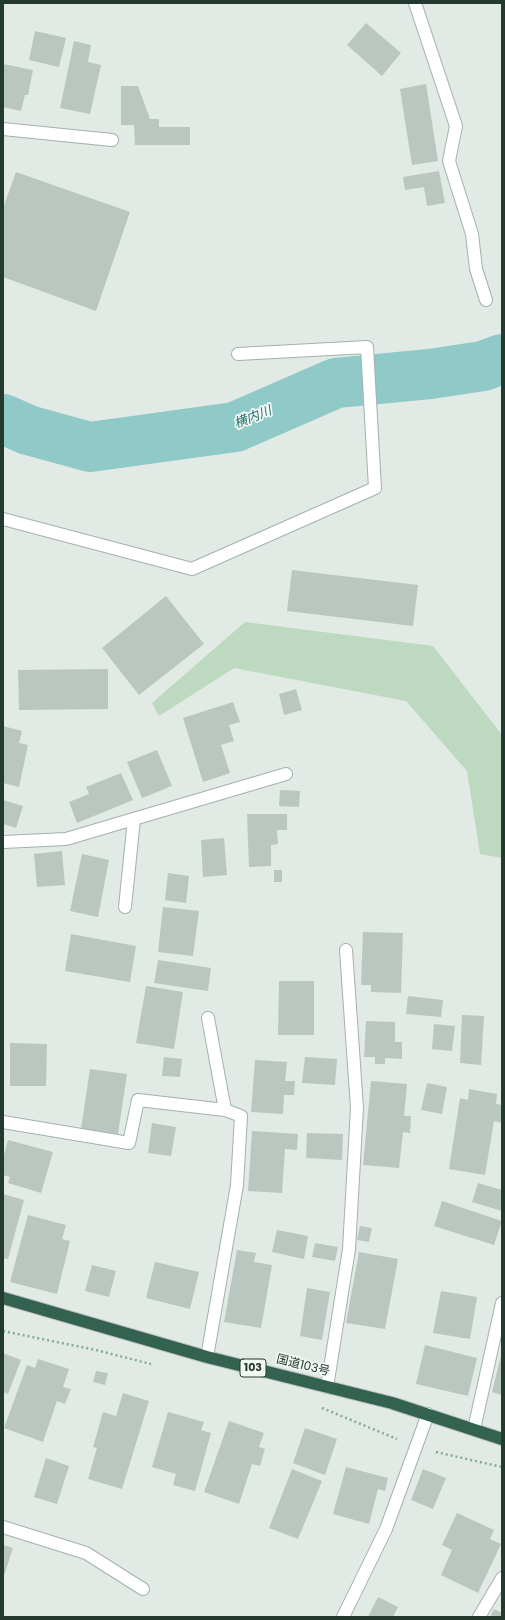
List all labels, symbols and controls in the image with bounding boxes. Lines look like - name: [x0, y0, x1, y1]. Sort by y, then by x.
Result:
- water label: 横内川: [232, 403, 274, 433]
- street label: 国道103号: [275, 1352, 331, 1380]
- road number: 103: [240, 1359, 266, 1377]

